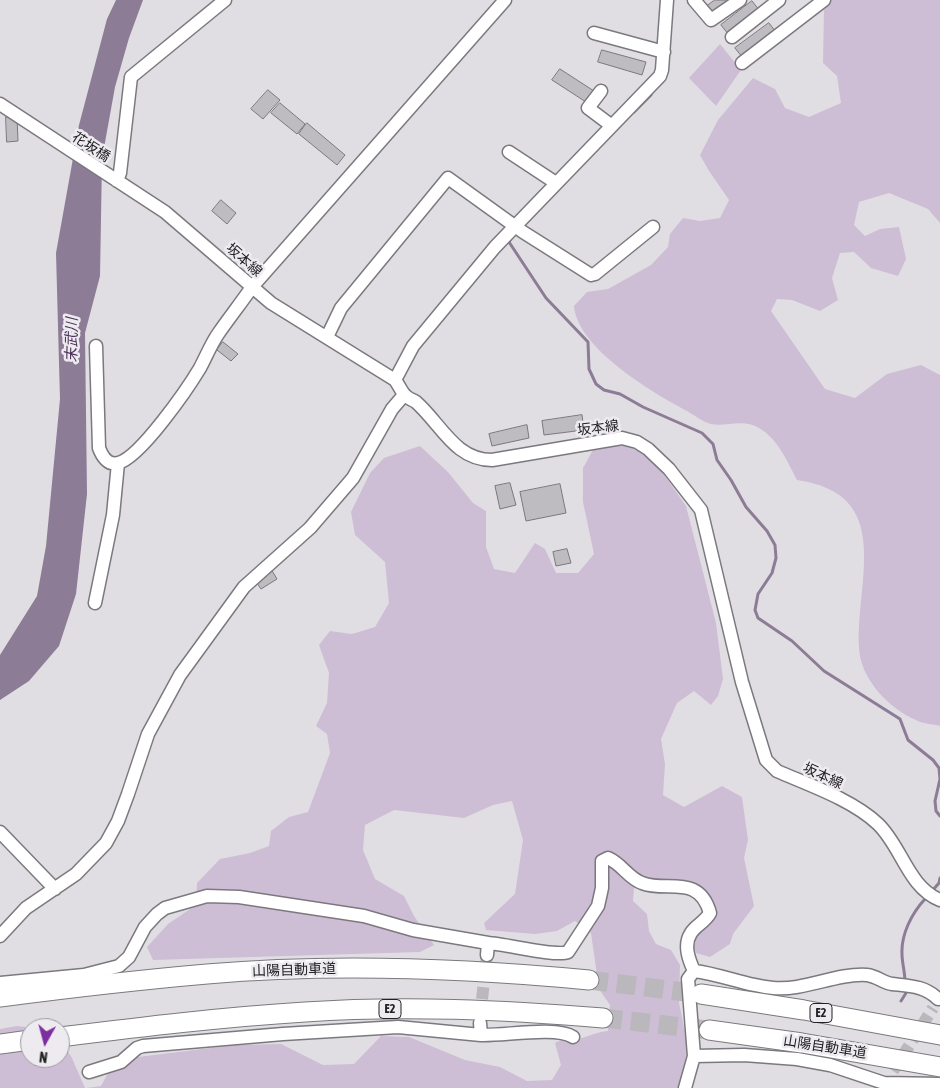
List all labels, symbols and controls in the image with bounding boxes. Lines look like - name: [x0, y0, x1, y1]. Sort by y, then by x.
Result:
- street label: 花坂橋: [69, 129, 113, 165]
- street label: 坂本線: [223, 240, 265, 280]
- water label: 末武川: [63, 317, 81, 363]
- street label: 坂本線: [576, 417, 620, 439]
- street label: 坂本線: [800, 760, 846, 792]
- street label: 山陽自動車道: [252, 960, 336, 980]
- road number: E2: [379, 1000, 401, 1019]
- road number: E2: [810, 1004, 832, 1022]
- north arrow: [20, 1018, 70, 1068]
- street label: 山陽自動車道: [782, 1032, 868, 1062]
- text: N: [38, 1048, 48, 1065]

